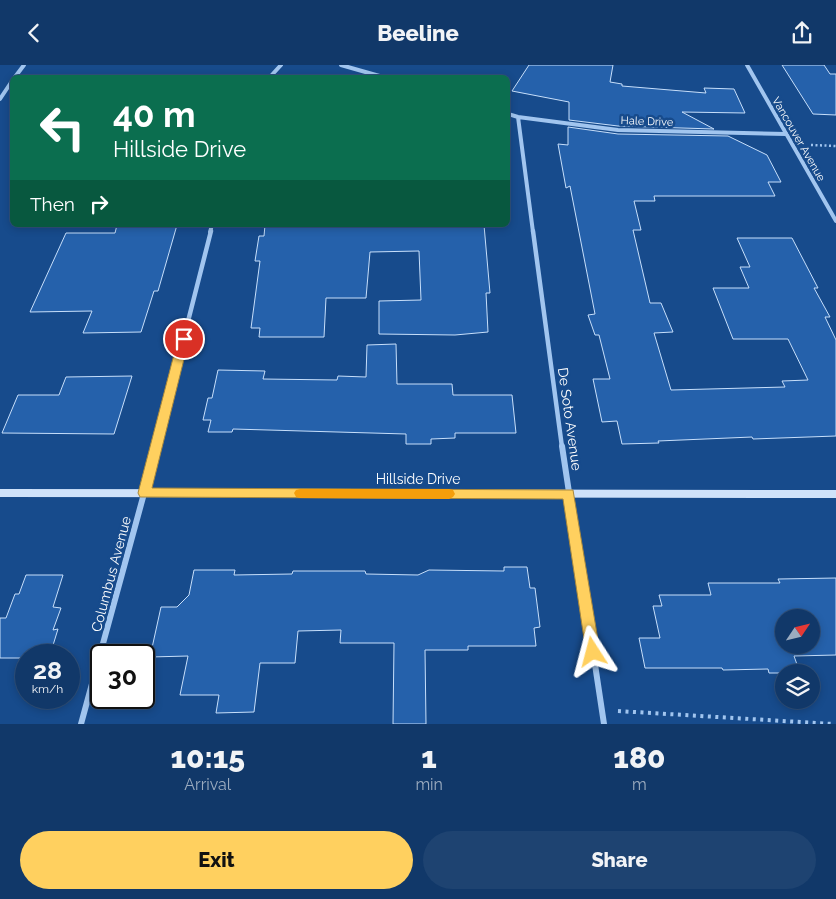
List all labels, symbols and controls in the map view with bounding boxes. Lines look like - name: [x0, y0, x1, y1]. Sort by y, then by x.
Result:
- icon: back: [20, 19, 48, 47]
- icon: share: [788, 19, 816, 47]
- text: Beeline: [377, 20, 459, 46]
- text: 40 m: [113, 94, 195, 135]
- icon: left: [30, 95, 95, 160]
- street label: Vancouver Avenue: [769, 95, 828, 184]
- street label: Hale Drive: [620, 114, 674, 129]
- text: Hillside Drive: [113, 136, 246, 162]
- icon: right: [85, 190, 113, 218]
- text: Then: [30, 193, 75, 215]
- pin: [163, 318, 205, 360]
- icon: arrive: [170, 325, 198, 353]
- street label: De Soto Avenue: [555, 367, 585, 471]
- street label: Hillside Drive: [376, 471, 460, 487]
- street label: Columbus Avenue: [88, 515, 134, 633]
- north arrow: [775, 609, 820, 654]
- map controls: [775, 609, 820, 709]
- position arrow: [566, 625, 618, 677]
- speed limit sign: 30: [90, 644, 155, 709]
- text: 28: [33, 655, 62, 685]
- button: layers: [775, 664, 820, 709]
- text: km/h: [32, 682, 63, 696]
- text: 10:15: [170, 740, 245, 775]
- text: 1: [421, 740, 437, 775]
- text: 180: [613, 740, 666, 775]
- text: Arrival: [184, 775, 231, 794]
- text: min: [415, 775, 443, 794]
- text: m: [632, 775, 647, 794]
- button: Exit: [20, 831, 413, 889]
- button: Share: [423, 831, 816, 889]

